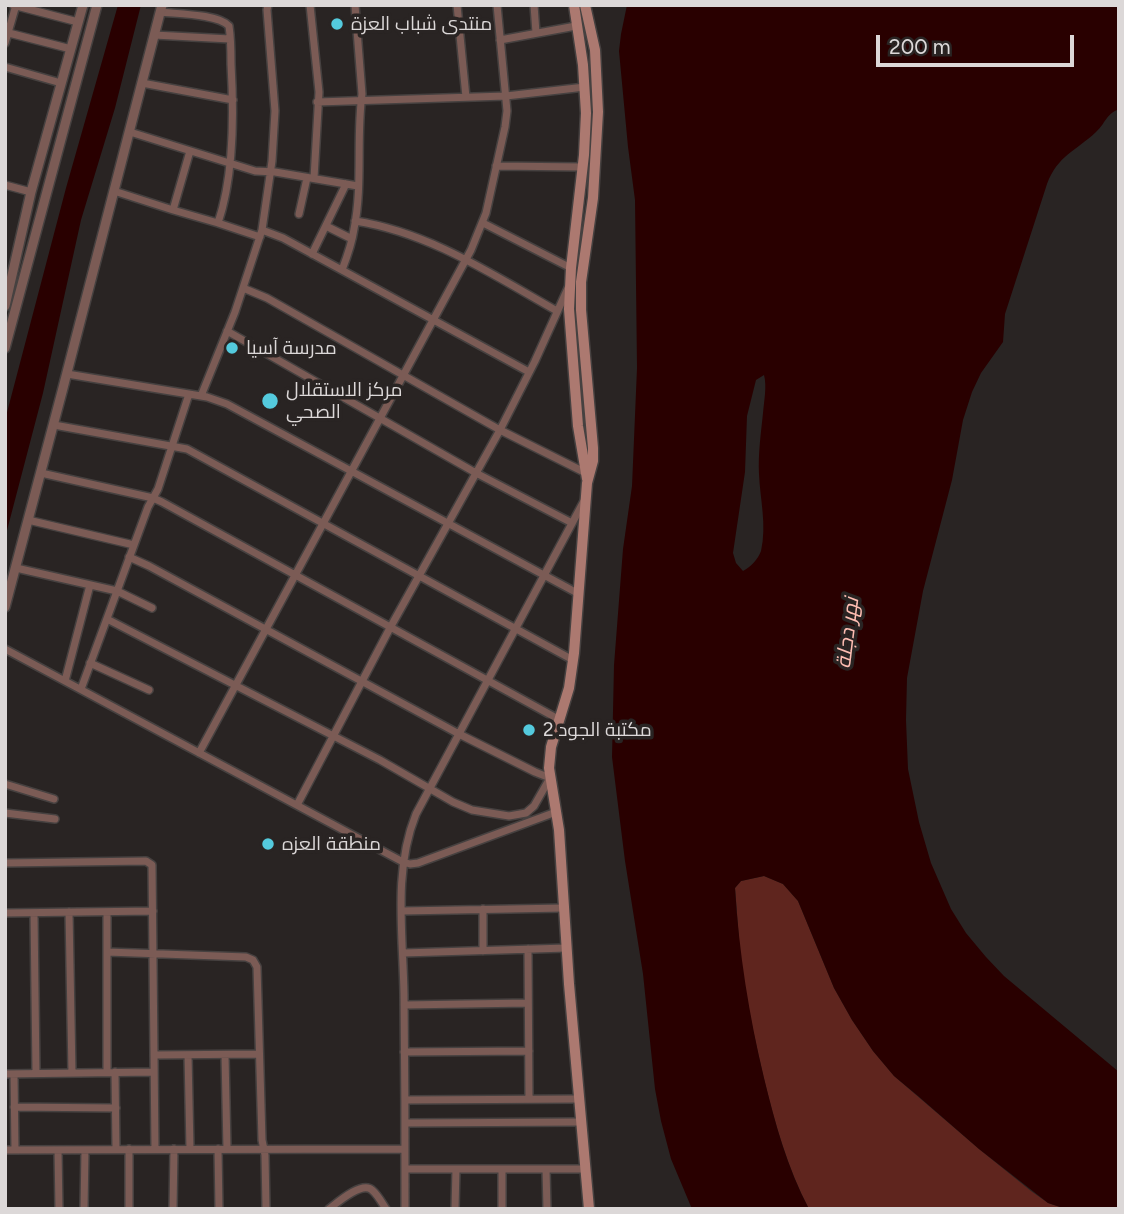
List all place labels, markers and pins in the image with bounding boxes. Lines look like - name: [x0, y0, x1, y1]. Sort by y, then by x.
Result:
- place label: منتدى شباب العزة: [351, 13, 492, 35]
- marker: منتدى شباب العزة: [329, 16, 345, 32]
- place label: مدرسة آسيا: [246, 337, 337, 359]
- marker: مدرسة آسيا: [224, 340, 240, 356]
- place label: مركز الاستقلال الصحي: [286, 379, 402, 423]
- marker: مركز الاستقلال الصحي: [260, 391, 280, 411]
- place label: مكتبة الجود 2: [543, 719, 652, 741]
- marker: مكتبة الجود 2: [521, 722, 537, 738]
- place label: منطقة العزه: [282, 833, 381, 855]
- marker: منطقة العزه: [260, 836, 276, 852]

